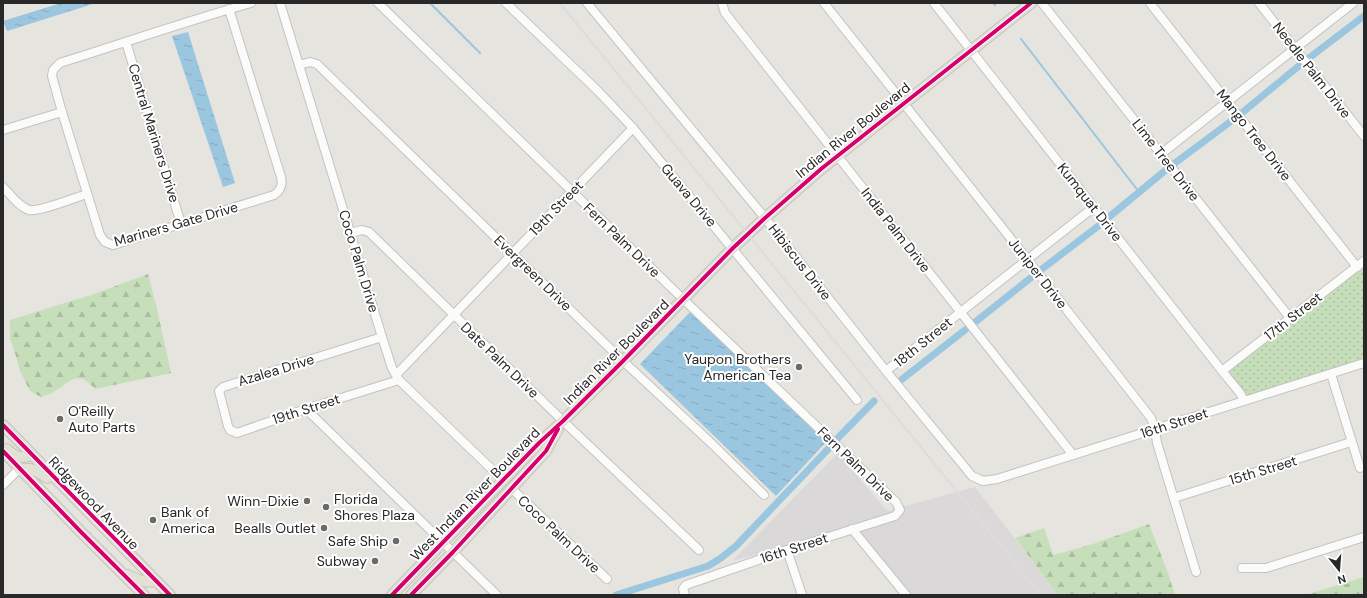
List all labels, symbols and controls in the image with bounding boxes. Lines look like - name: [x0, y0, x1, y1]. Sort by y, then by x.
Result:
- street label: Needle Palm Drive: [1269, 18, 1355, 122]
- street label: Central Mariners Drive: [124, 61, 184, 205]
- street label: Indian River Boulevard: [792, 78, 914, 182]
- street label: Mango Tree Drive: [1213, 85, 1296, 185]
- street label: Lime Tree Drive: [1128, 115, 1204, 205]
- street label: Kumquat Drive: [1054, 159, 1126, 245]
- street label: Guava Drive: [657, 160, 721, 231]
- street label: 19th Street: [525, 177, 587, 239]
- street label: India Palm Drive: [857, 184, 935, 276]
- street label: Mariners Gate Drive: [112, 198, 240, 250]
- street label: Fern Palm Drive: [580, 199, 664, 281]
- street label: Coco Palm Drive: [335, 208, 383, 314]
- street label: Hibiscus Drive: [765, 220, 835, 304]
- street label: Evergreen Drive: [490, 231, 576, 315]
- street label: Juniper Drive: [1005, 234, 1071, 312]
- street label: 17th Street: [1260, 288, 1326, 344]
- street label: Indian River Boulevard: [559, 295, 673, 409]
- street label: 18th Street: [890, 313, 956, 371]
- street label: Date Palm Drive: [457, 318, 543, 402]
- street label: Azalea Drive: [236, 350, 316, 390]
- place label: Yaupon Brothers American Tea: [684, 350, 791, 384]
- marker: Yaupon Brothers American Tea: [794, 362, 804, 372]
- street label: 19th Street: [270, 390, 342, 428]
- place label: O'Reilly Auto Parts: [68, 402, 136, 436]
- street label: 16th Street: [1138, 404, 1210, 442]
- marker: O'Reilly Auto Parts: [55, 414, 65, 424]
- street label: West Indian River Boulevard: [406, 423, 544, 565]
- street label: Fern Palm Drive: [814, 423, 898, 505]
- street label: 15th Street: [1227, 451, 1299, 489]
- street label: Ridgewood Avenue: [45, 453, 143, 553]
- place label: Florida Shores Plaza: [334, 490, 415, 524]
- street label: Coco Palm Drive: [514, 491, 604, 577]
- place label: Winn-Dixie: [227, 492, 299, 510]
- marker: Winn-Dixie: [302, 496, 312, 506]
- marker: Florida Shores Plaza: [321, 502, 331, 512]
- place label: Bank of America: [161, 503, 215, 537]
- marker: Bank of America: [148, 515, 158, 525]
- place label: Bealls Outlet: [234, 519, 316, 537]
- marker: Bealls Outlet: [319, 523, 329, 533]
- street label: 16th Street: [758, 529, 830, 567]
- place label: Safe Ship: [328, 532, 388, 550]
- marker: Safe Ship: [391, 536, 401, 546]
- north arrow: [1319, 550, 1359, 590]
- place label: Subway: [317, 552, 367, 570]
- marker: Subway: [370, 556, 380, 566]
- text: N: [1336, 572, 1348, 587]

